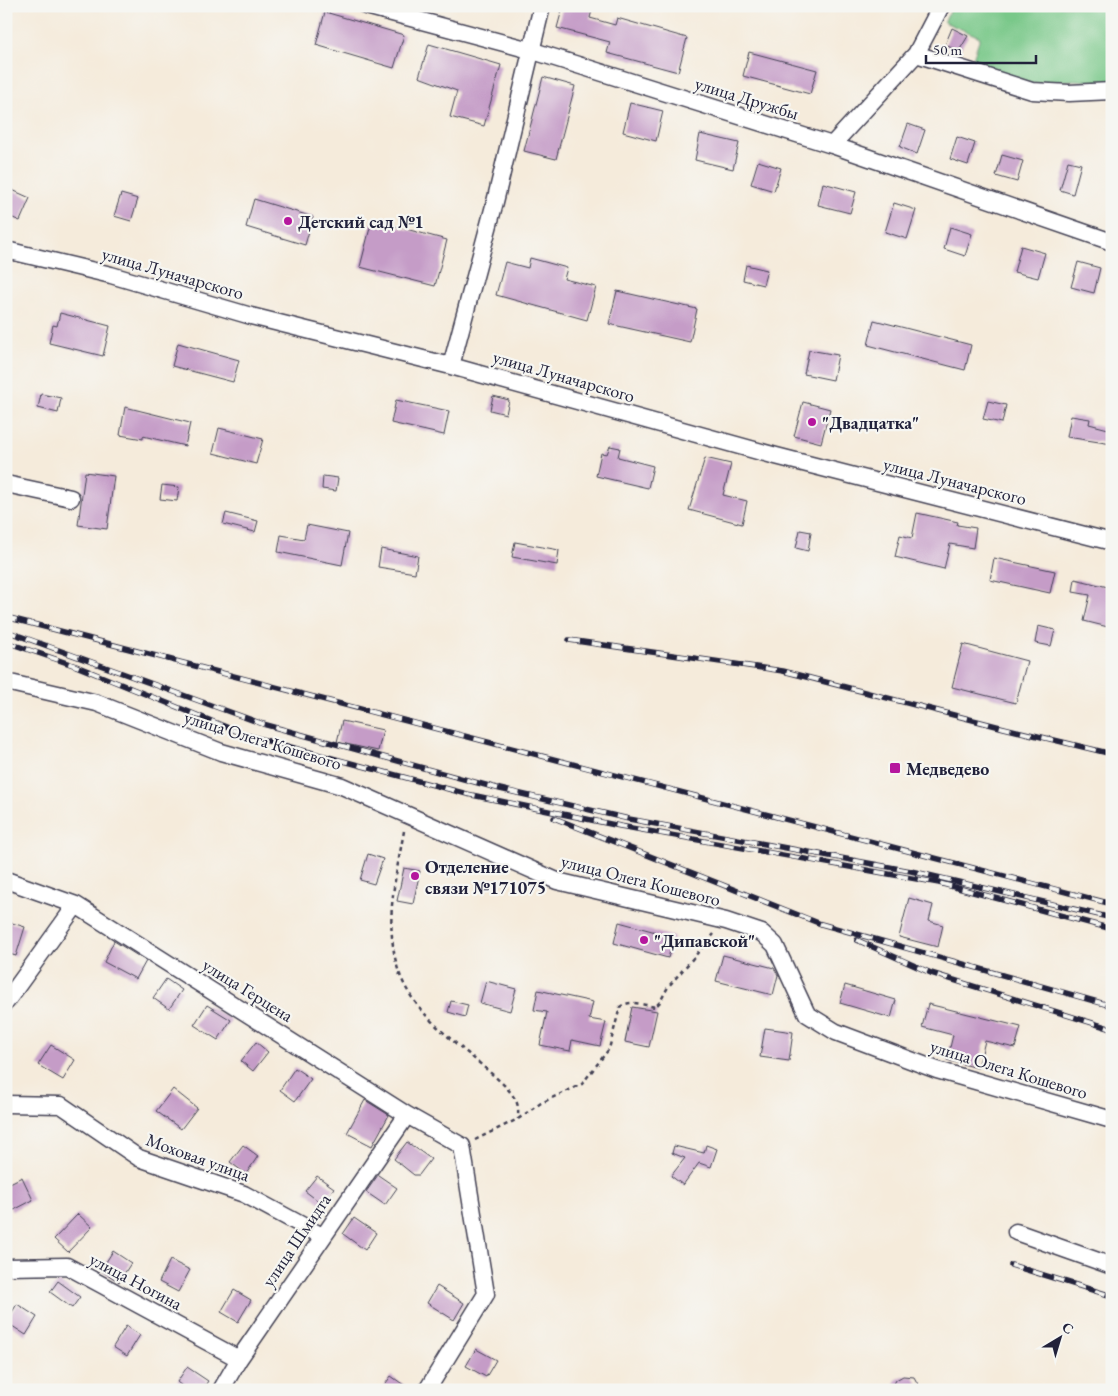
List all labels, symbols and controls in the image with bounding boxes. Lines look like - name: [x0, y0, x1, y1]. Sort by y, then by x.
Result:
- scale bar: [926, 32, 1036, 64]
- text: 50 m: [933, 40, 962, 59]
- street label: улица Дружбы: [692, 71, 802, 125]
- place label: Детский сад №1: [298, 210, 424, 233]
- marker: Детский сад №1: [282, 215, 294, 227]
- street label: улица Луначарского: [99, 242, 247, 304]
- street label: улица Луначарского: [490, 345, 638, 407]
- place label: "Двадцатка": [822, 411, 919, 434]
- marker: "Двадцатка": [806, 416, 818, 428]
- street label: улица Луначарского: [881, 452, 1029, 510]
- street label: улица Олега Кошевого: [181, 705, 345, 775]
- place label: Медведево: [906, 757, 989, 780]
- marker: Медведево: [888, 761, 902, 775]
- street label: улица Олега Кошевого: [559, 849, 723, 911]
- place label: Отделение связи №171075: [425, 855, 546, 899]
- marker: Отделение связи №171075: [409, 870, 421, 882]
- place label: "Дипавской": [654, 929, 755, 952]
- marker: "Дипавской": [638, 934, 650, 946]
- street label: улица Герцена: [198, 953, 298, 1027]
- street label: улица Олега Кошевого: [927, 1034, 1091, 1104]
- street label: Моховая улица: [143, 1128, 254, 1187]
- street label: улица Шмидта: [256, 1188, 336, 1291]
- street label: улица Ногина: [86, 1247, 187, 1315]
- north arrow: [1036, 1314, 1086, 1364]
- text: С: [1059, 1318, 1078, 1338]

